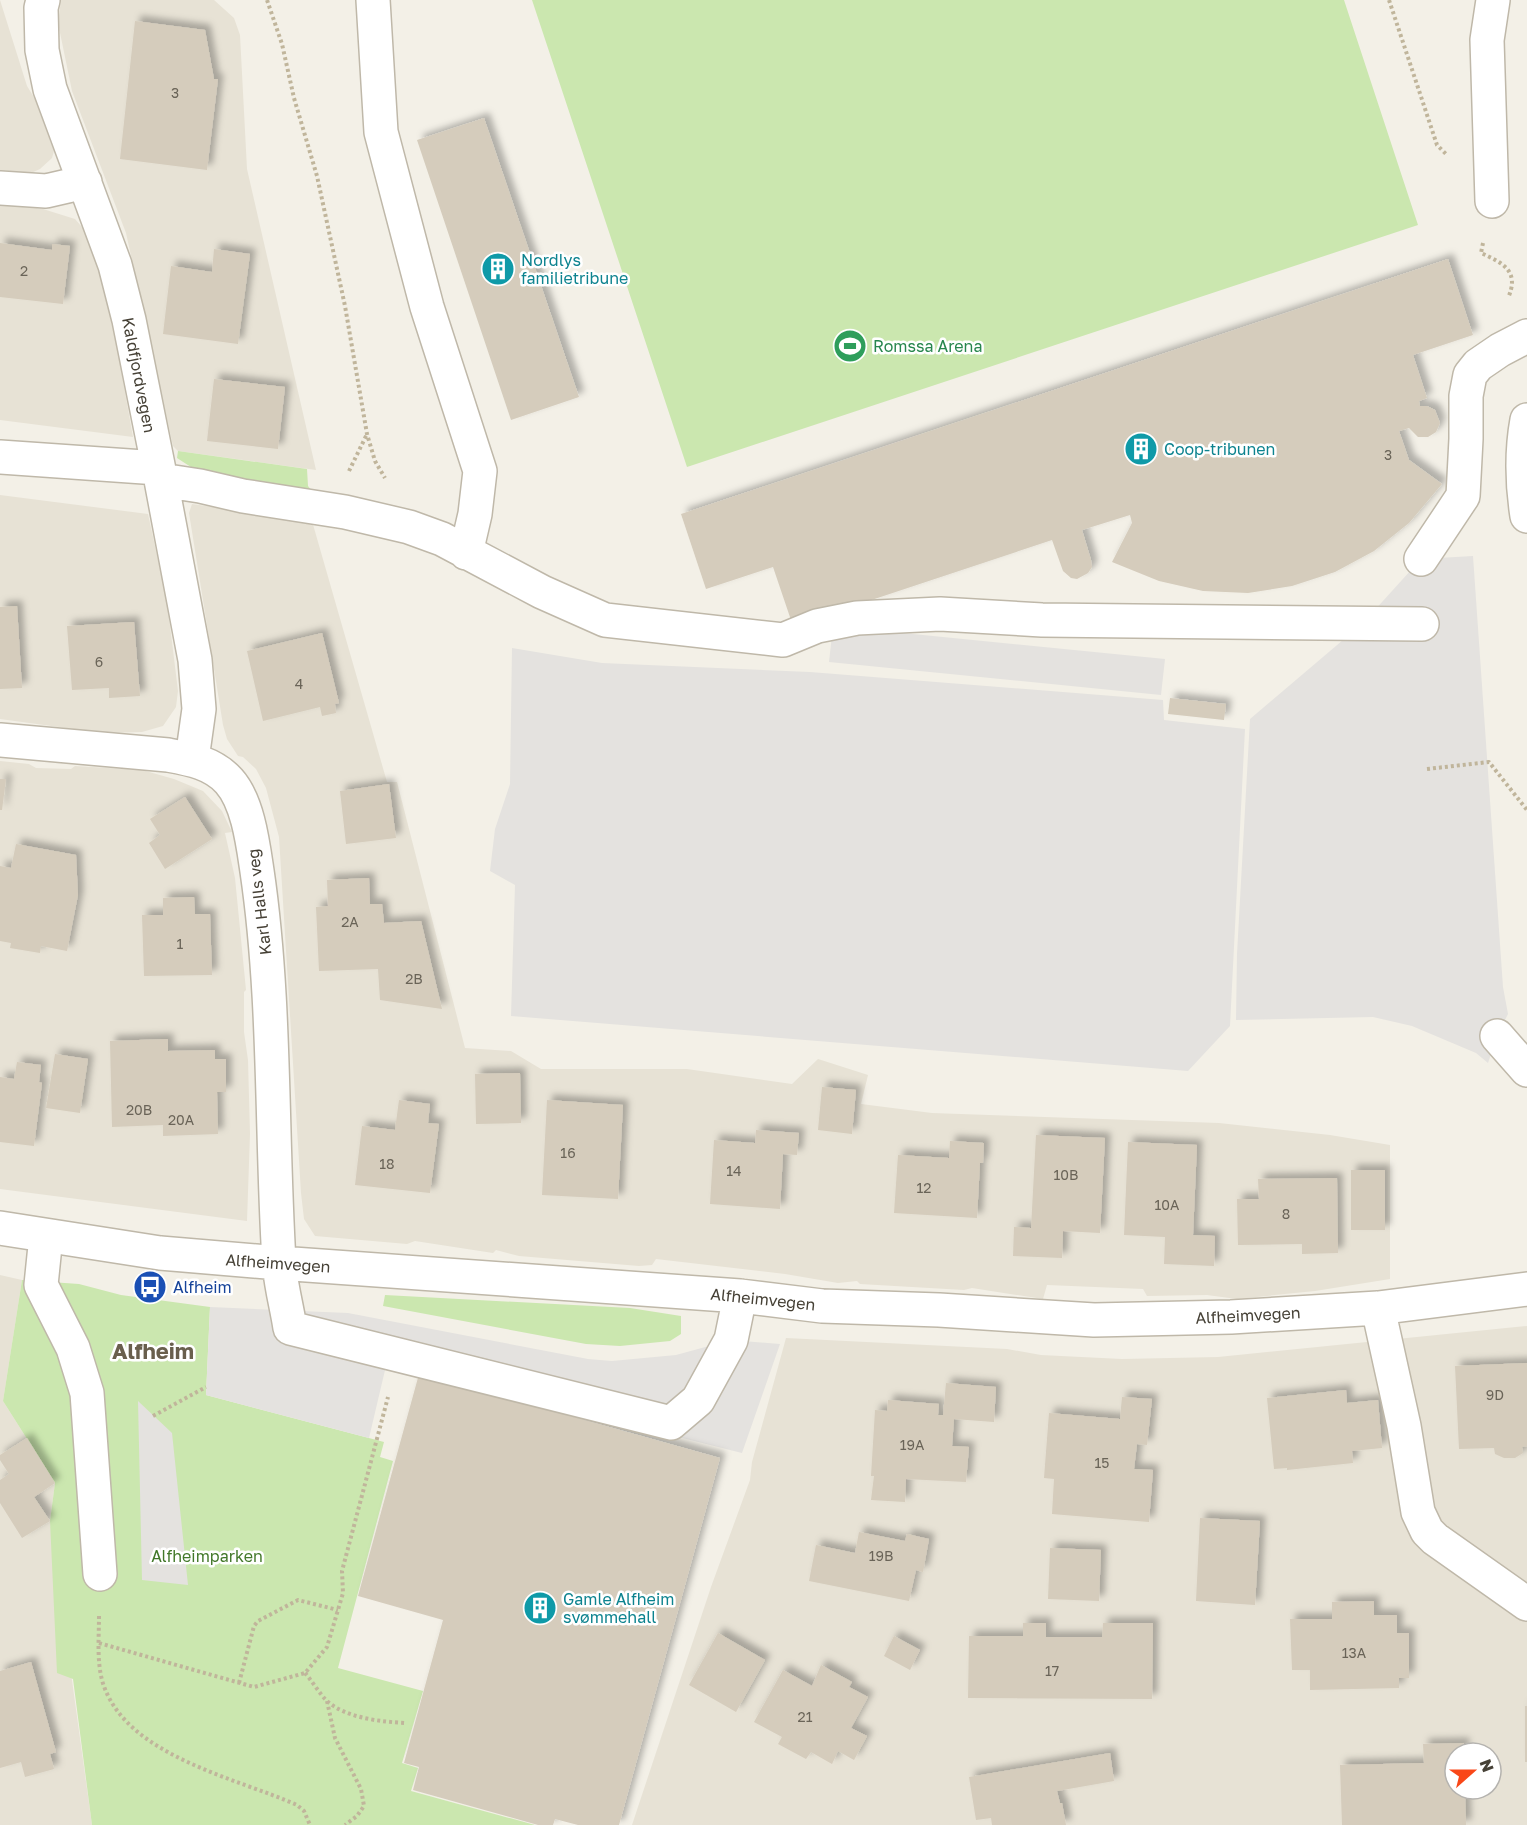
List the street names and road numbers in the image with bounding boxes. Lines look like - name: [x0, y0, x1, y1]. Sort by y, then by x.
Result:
- street label: Kaldfjordvegen: [118, 316, 160, 434]
- street label: Karl Halls veg: [243, 848, 275, 956]
- street label: Alfheimvegen: [225, 1249, 331, 1277]
- street label: Alfheimvegen: [710, 1284, 816, 1314]
- street label: Alfheimvegen: [1195, 1302, 1301, 1328]

